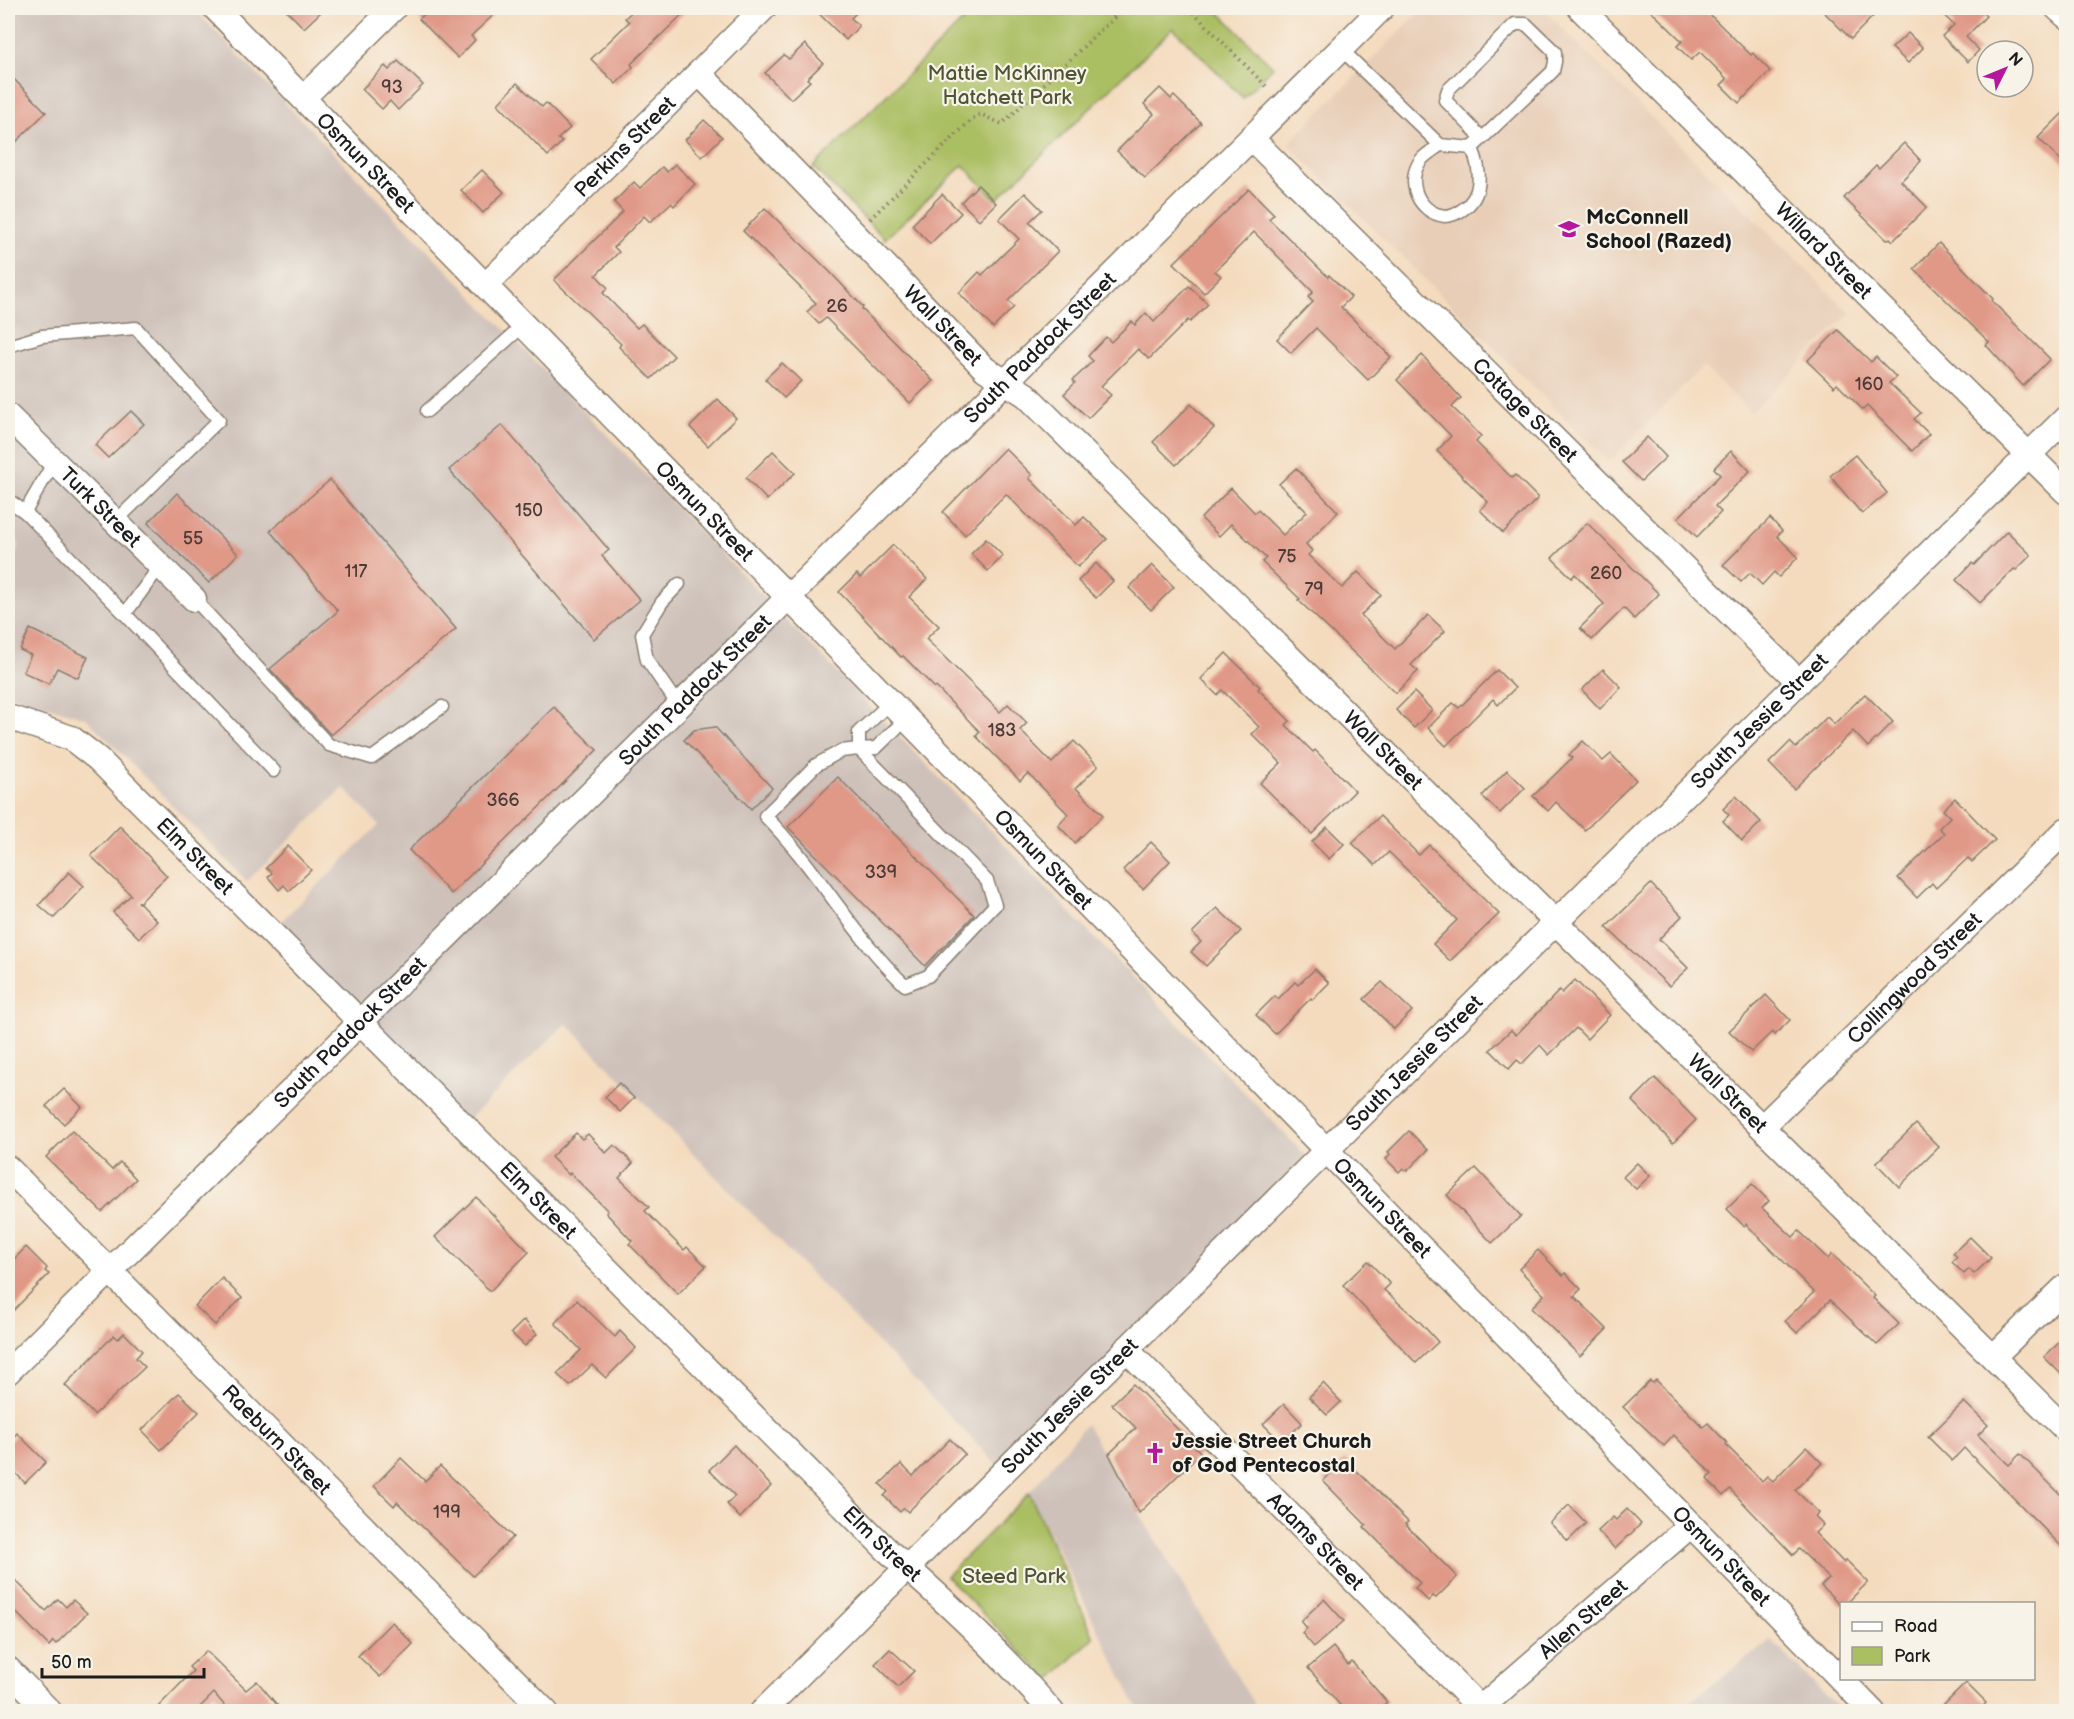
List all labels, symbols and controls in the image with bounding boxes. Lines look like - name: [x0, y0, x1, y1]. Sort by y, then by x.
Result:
- north arrow: [1975, 39, 2035, 99]
- text: N: [2004, 49, 2026, 71]
- park label: Mattie McKinney Hatchett Park: [927, 61, 1087, 110]
- house number: 93: [381, 77, 403, 98]
- street label: Perkins Street: [569, 91, 681, 203]
- street label: Osmun Street: [311, 108, 420, 219]
- street label: Willard Street: [1770, 198, 1877, 305]
- place label: McConnell School (Razed): [1586, 205, 1732, 254]
- school or university icon: McConnell School (Razed): [1557, 217, 1581, 241]
- street label: South Paddock Street: [959, 267, 1122, 429]
- street label: Wall Street: [898, 280, 987, 372]
- house number: 26: [826, 296, 848, 317]
- street label: Cottage Street: [1467, 353, 1583, 468]
- house number: 160: [1855, 374, 1883, 395]
- street label: Osmun Street: [650, 456, 759, 567]
- street label: Turk Street: [55, 462, 146, 553]
- house number: 150: [515, 500, 543, 521]
- house number: 55: [183, 528, 203, 549]
- house number: 75: [1277, 546, 1297, 567]
- house number: 117: [345, 561, 368, 582]
- house number: 260: [1590, 563, 1622, 584]
- house number: 79: [1304, 579, 1324, 600]
- street label: South Paddock Street: [614, 609, 777, 771]
- street label: South Jessie Street: [1686, 648, 1834, 795]
- street label: Wall Street: [1338, 706, 1428, 796]
- house number: 183: [988, 720, 1016, 741]
- house number: 366: [486, 790, 520, 811]
- street label: Osmun Street: [989, 804, 1098, 916]
- street label: Elm Street: [151, 813, 239, 901]
- house number: 339: [865, 862, 897, 883]
- street label: Collingwood Street: [1842, 907, 1987, 1050]
- street label: South Paddock Street: [269, 951, 432, 1114]
- street label: South Jessie Street: [1341, 990, 1489, 1137]
- street label: Wall Street: [1682, 1049, 1773, 1139]
- street label: Osmun Street: [1328, 1153, 1437, 1264]
- street label: Elm Street: [494, 1157, 582, 1245]
- street label: South Jessie Street: [996, 1332, 1144, 1480]
- street label: Raeburn Street: [216, 1380, 337, 1501]
- place label: Jessie Street Church of God Pentecostal: [1172, 1429, 1371, 1478]
- church icon: Jessie Street Church of God Pentecostal: [1143, 1441, 1167, 1465]
- street label: Adams Street: [1262, 1488, 1369, 1596]
- street label: Elm Street: [837, 1501, 927, 1588]
- street label: Osmun Street: [1667, 1501, 1776, 1612]
- house number: 199: [433, 1502, 461, 1523]
- park label: Steed Park: [962, 1564, 1066, 1589]
- street label: Allen Street: [1534, 1574, 1633, 1664]
- legend: [1840, 1602, 2035, 1680]
- text: Road: [1894, 1616, 1938, 1637]
- scale bar: [42, 1641, 204, 1679]
- text: Park: [1894, 1646, 1930, 1667]
- text: 50 m: [51, 1652, 92, 1673]

